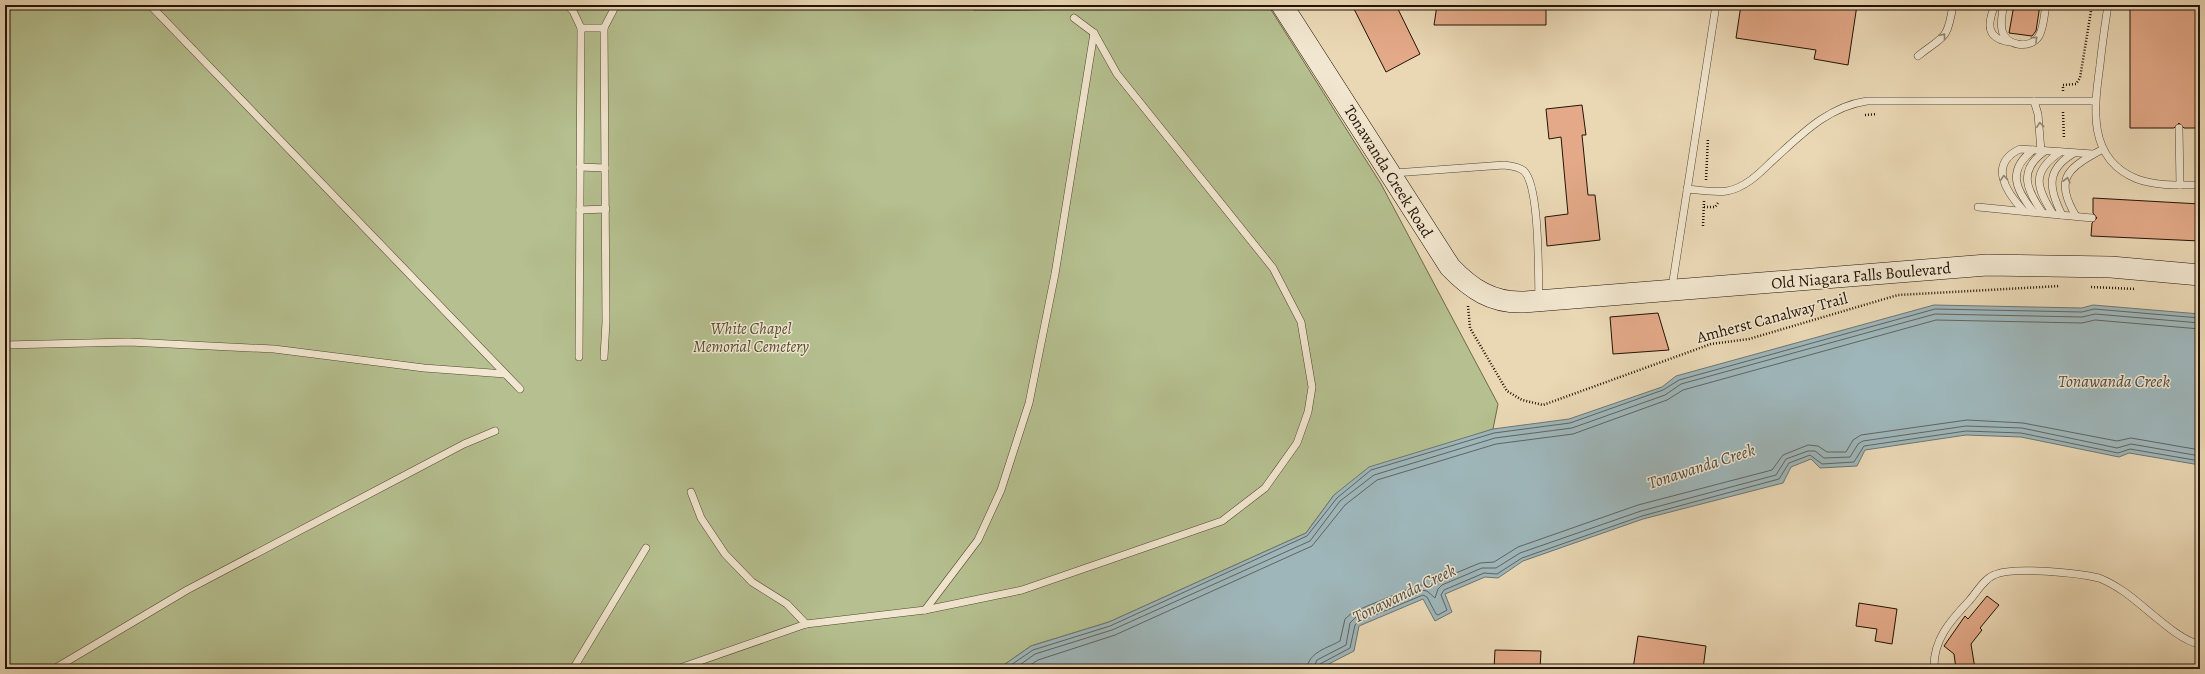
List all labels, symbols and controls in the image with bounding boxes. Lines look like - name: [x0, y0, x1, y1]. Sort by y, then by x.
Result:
- one-way arrow: [1939, 33, 1946, 41]
- one-way arrow: [2030, 36, 2037, 43]
- street label: Tonawanda Creek Road: [1338, 101, 1438, 242]
- one-way arrow: [2035, 122, 2044, 128]
- one-way arrow: [1999, 175, 2008, 181]
- one-way arrow: [2062, 177, 2070, 184]
- street label: Old Niagara Falls Boulevard: [1770, 257, 1952, 295]
- street label: Amherst Canalway Trail: [1693, 287, 1850, 349]
- park label: White Chapel Memorial Cemetery: [693, 318, 809, 358]
- water label: Tonawanda Creek: [2058, 370, 2170, 393]
- water label: Tonawanda Creek: [1644, 438, 1758, 495]
- water label: Tonawanda Creek: [1349, 558, 1460, 628]

